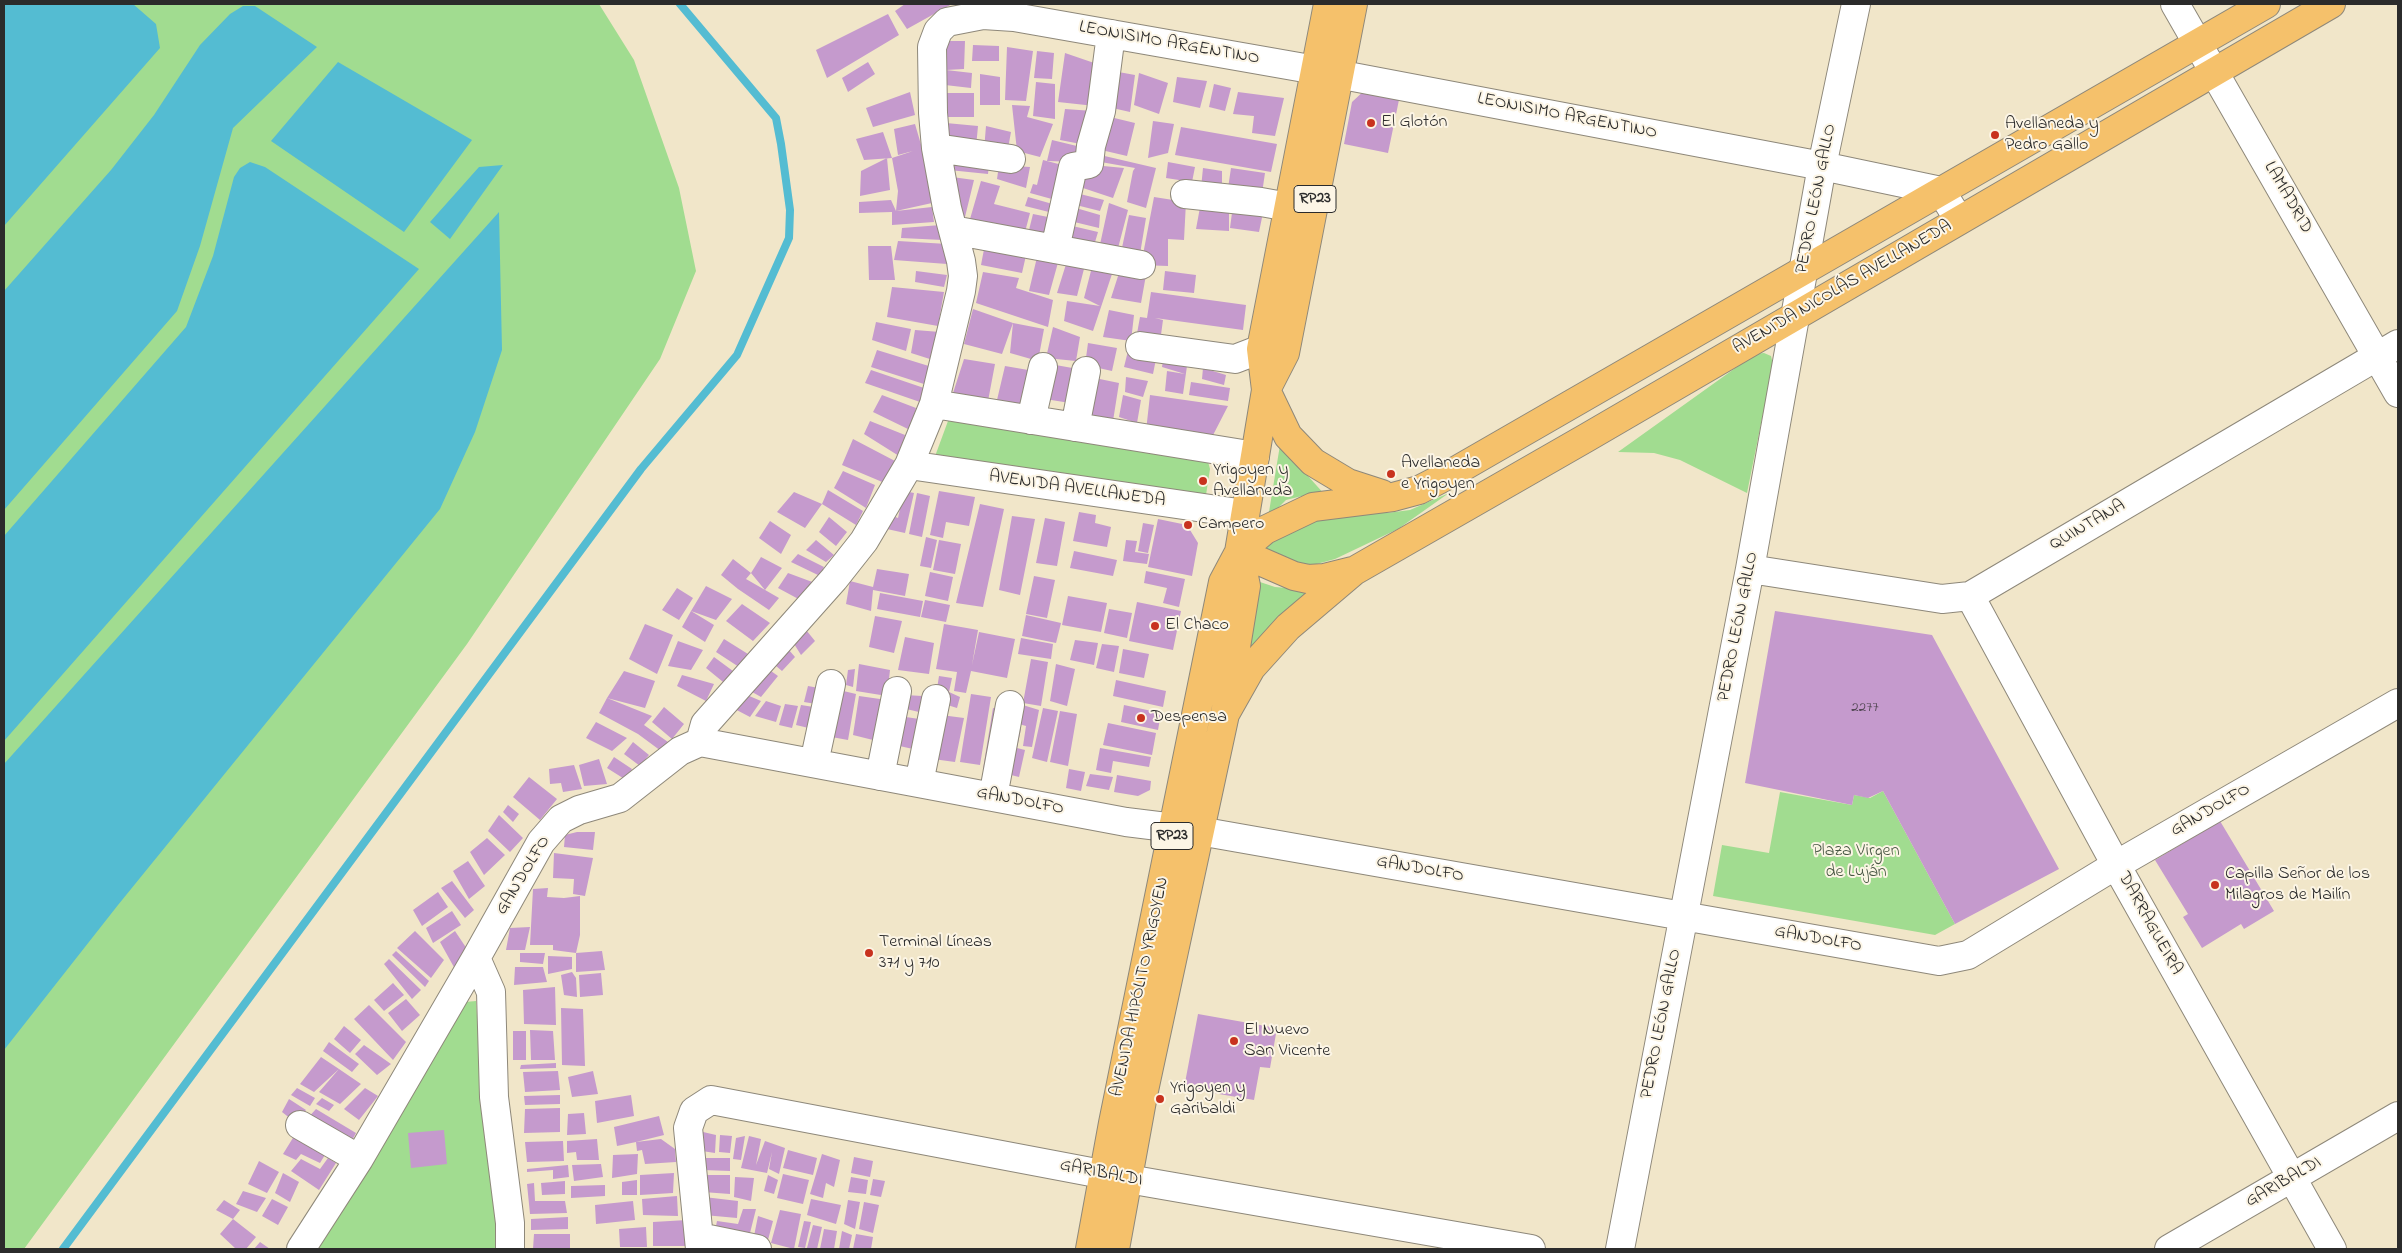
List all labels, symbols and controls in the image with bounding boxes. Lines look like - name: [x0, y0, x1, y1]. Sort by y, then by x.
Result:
- street label: LEONISIMO ARGENTINO: [1077, 17, 1261, 71]
- street label: LEONISIMO ARGENTINO: [1475, 89, 1659, 145]
- place label: El Glotón: [1381, 112, 1447, 134]
- place label: Avellaneda y Pedro Gallo: [2005, 114, 2099, 156]
- marker: El Glotón: [1365, 117, 1377, 129]
- street label: PEDRO LEÓN GALLO: [1792, 122, 1842, 276]
- marker: Avellaneda y Pedro Gallo: [1989, 129, 2001, 141]
- street label: LAMADRID: [2258, 158, 2316, 238]
- road number: RP23: [1294, 185, 1336, 212]
- street label: AVENIDA NICOLÁS AVELLANEDA: [1730, 216, 1956, 360]
- place label: Avellaneda e Yrigoyen: [1401, 453, 1480, 496]
- place label: Yrigoyen y Avellaneda: [1213, 460, 1292, 502]
- street label: AVENIDA AVELLANEDA: [987, 467, 1167, 513]
- marker: Avellaneda e Yrigoyen: [1385, 468, 1397, 480]
- marker: Yrigoyen y Avellaneda: [1197, 475, 1209, 487]
- street label: QUINTANA: [2046, 496, 2130, 556]
- place label: Campero: [1198, 514, 1264, 536]
- marker: Campero: [1182, 519, 1194, 531]
- street label: PEDRO LEÓN GALLO: [1714, 550, 1764, 704]
- place label: El Chaco: [1165, 615, 1229, 637]
- marker: El Chaco: [1149, 620, 1161, 632]
- house number: 2277: [1851, 700, 1879, 718]
- place label: Despensa: [1151, 707, 1227, 729]
- marker: Despensa: [1135, 712, 1147, 724]
- street label: GANDOLFO: [2167, 780, 2255, 842]
- street label: GANDOLFO: [975, 783, 1065, 821]
- road number: RP23: [1151, 822, 1193, 849]
- street label: GANDOLFO: [492, 833, 556, 919]
- park label: Plaza Virgen de Luján: [1812, 841, 1900, 884]
- street label: GANDOLFO: [1375, 852, 1465, 888]
- place label: Capilla Señor de los Milagros de Mailín: [2225, 864, 2370, 906]
- street label: DARRAGUEIRA: [2112, 869, 2186, 979]
- street label: AVENIDA HIPÓLITO YRIGOYEN: [1107, 875, 1175, 1099]
- marker: Capilla Señor de los Milagros de Mailín: [2209, 879, 2221, 891]
- street label: GANDOLFO: [1773, 922, 1863, 958]
- place label: Terminal Líneas 371 y 710: [879, 932, 992, 974]
- marker: Terminal Líneas 371 y 710: [863, 947, 875, 959]
- street label: PEDRO LEÓN GALLO: [1637, 947, 1687, 1101]
- place label: El Nuevo San Vicente: [1244, 1020, 1330, 1062]
- marker: El Nuevo San Vicente: [1228, 1035, 1240, 1047]
- place label: Yrigoyen y Garibaldi: [1170, 1078, 1245, 1120]
- marker: Yrigoyen y Garibaldi: [1154, 1093, 1166, 1105]
- street label: GARIBALDI: [2242, 1153, 2326, 1213]
- street label: GARIBALDI: [1058, 1155, 1144, 1193]

